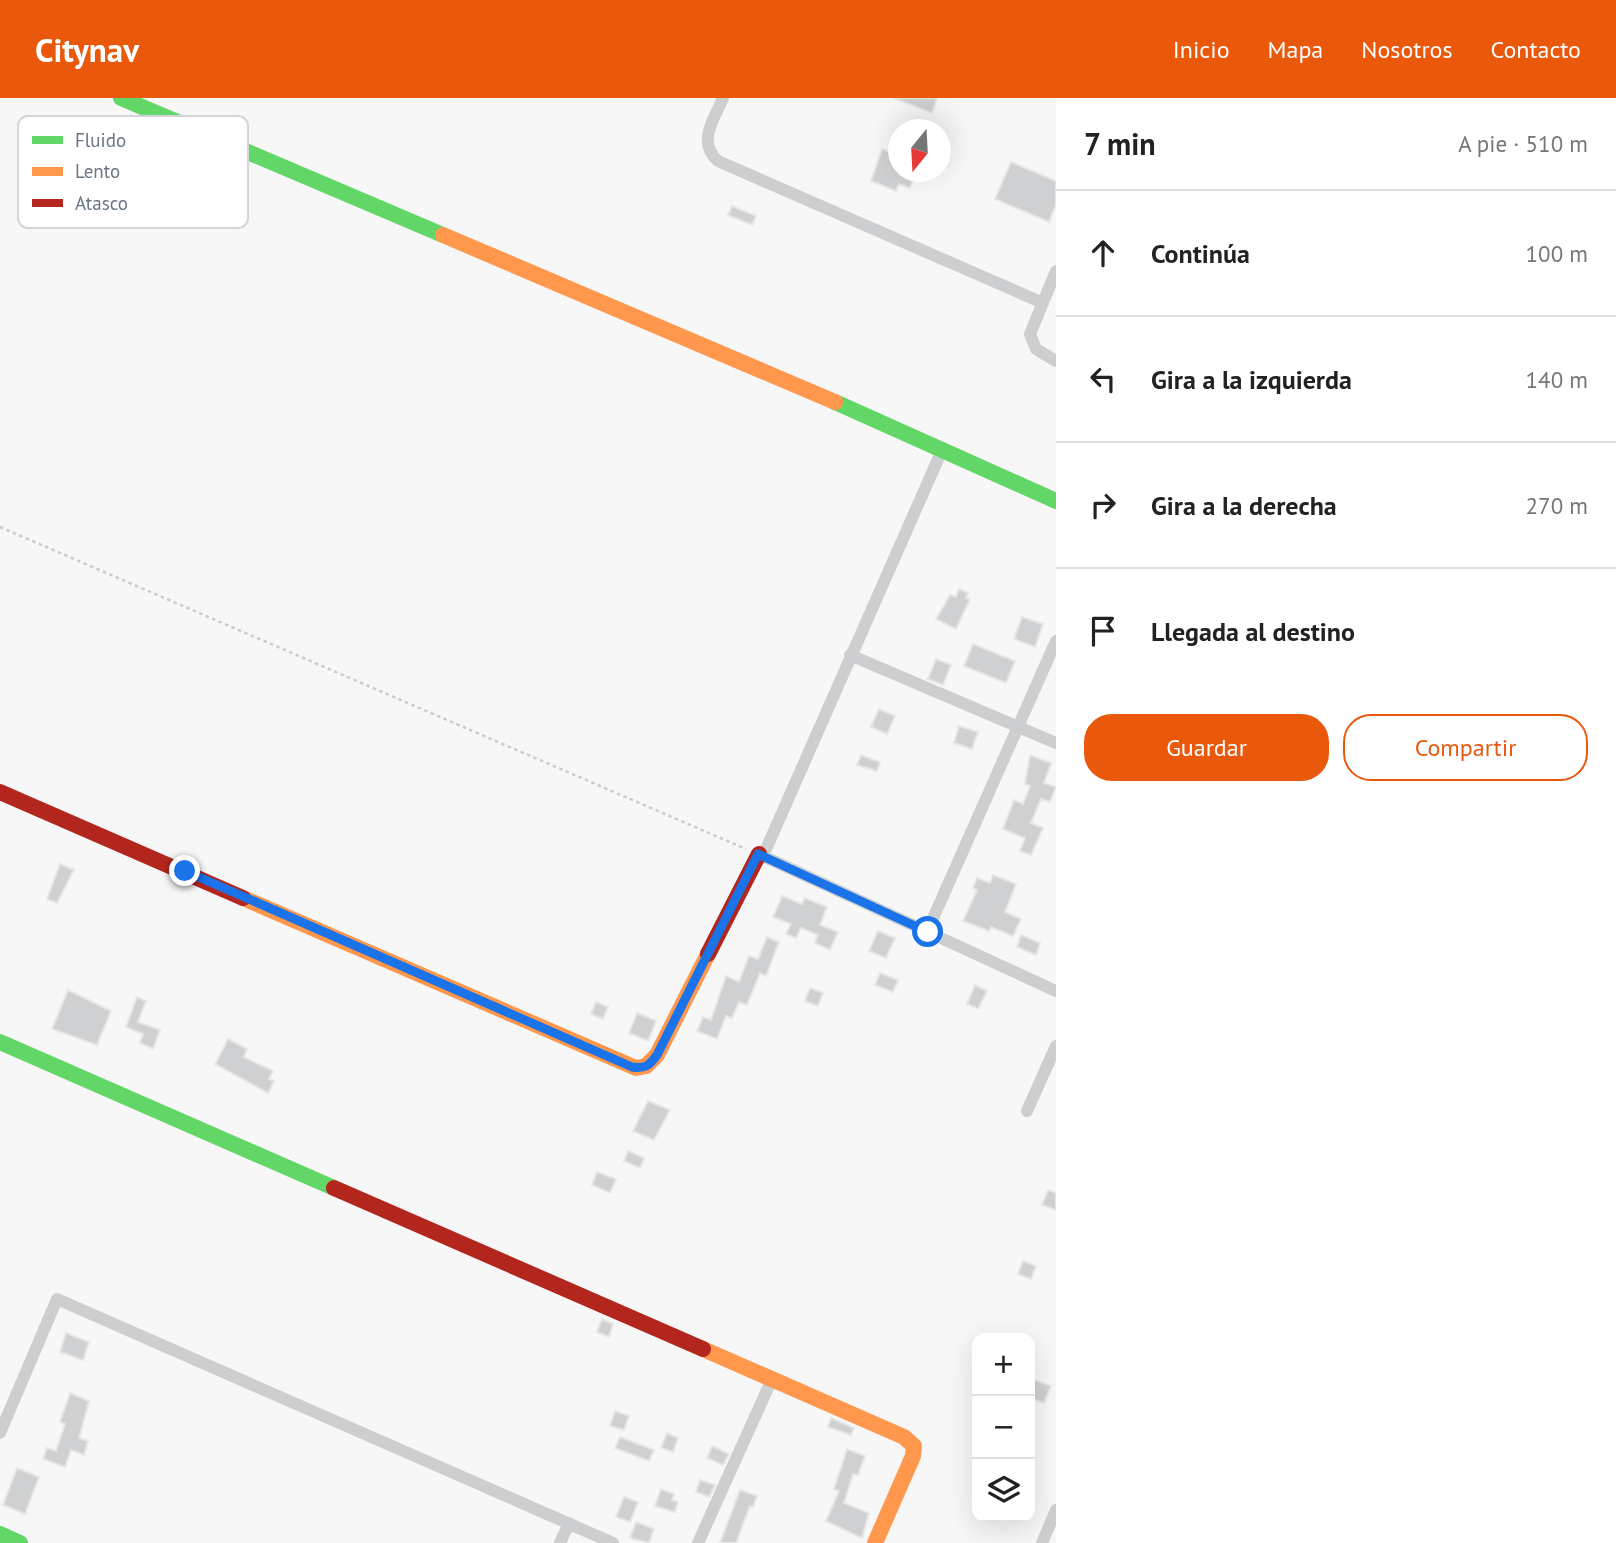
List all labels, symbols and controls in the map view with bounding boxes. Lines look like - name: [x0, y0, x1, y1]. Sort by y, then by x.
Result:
- text: Citynav: [35, 28, 139, 71]
- text: Inicio: [1173, 34, 1230, 65]
- text: Mapa: [1268, 34, 1323, 65]
- text: Nosotros: [1361, 34, 1453, 65]
- text: Contacto: [1491, 34, 1581, 65]
- legend: [18, 116, 248, 228]
- north arrow: [888, 119, 951, 182]
- text: 7 min: [1084, 124, 1156, 163]
- text: Fluido: [75, 128, 126, 152]
- text: A pie · 510 m: [1458, 129, 1588, 158]
- text: Lento: [75, 159, 120, 183]
- text: Atasco: [75, 191, 128, 215]
- icon: ahead: [1084, 234, 1122, 272]
- text: Continúa: [1151, 237, 1250, 270]
- text: 100 m: [1526, 239, 1588, 268]
- icon: left: [1084, 360, 1122, 398]
- text: Gira a la izquierda: [1151, 363, 1352, 396]
- text: 140 m: [1526, 365, 1588, 394]
- icon: right: [1084, 486, 1122, 524]
- text: Gira a la derecha: [1151, 489, 1337, 522]
- text: 270 m: [1526, 491, 1588, 520]
- icon: arrive: [1084, 612, 1122, 650]
- text: Llegada al destino: [1151, 615, 1355, 648]
- button: Guardar: [1084, 714, 1329, 781]
- button: Compartir: [1343, 714, 1588, 781]
- route end: [169, 855, 200, 886]
- route start: [912, 916, 943, 947]
- map controls: [972, 1333, 1035, 1522]
- button: +: [972, 1333, 1035, 1396]
- button: −: [972, 1396, 1035, 1459]
- button: layers: [972, 1459, 1035, 1522]

